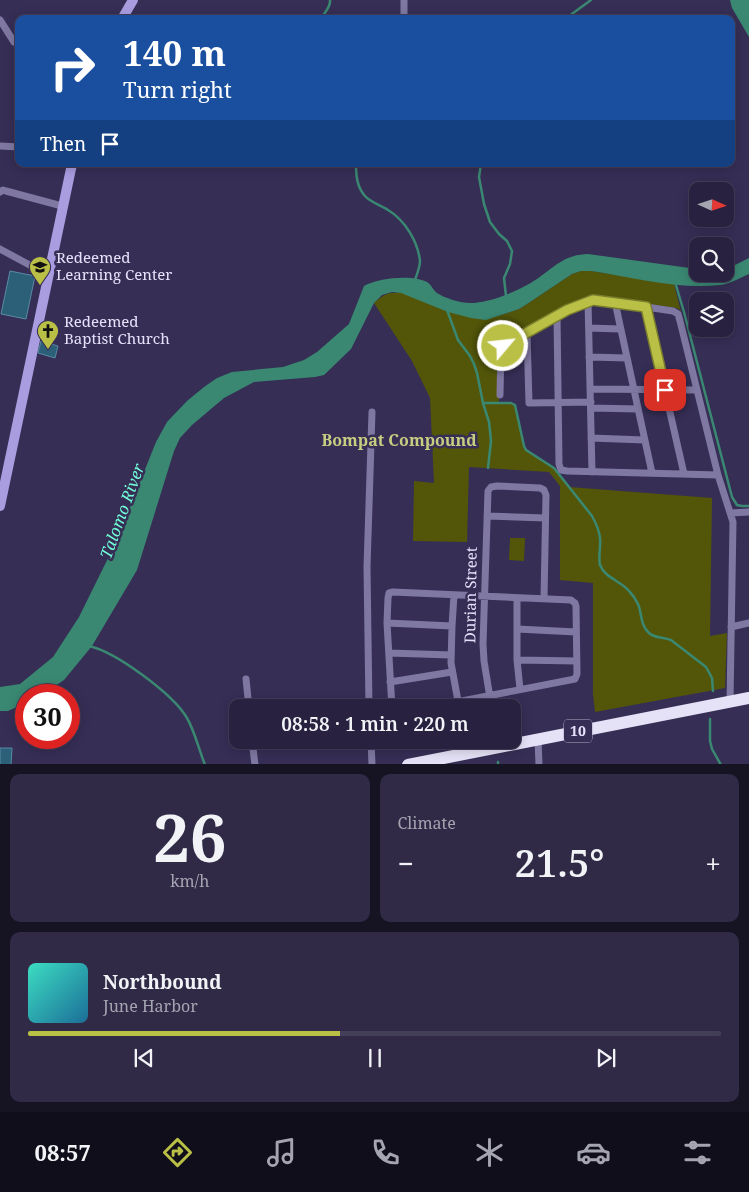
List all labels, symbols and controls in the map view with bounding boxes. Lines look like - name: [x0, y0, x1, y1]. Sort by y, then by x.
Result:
- text: 140 m: [123, 29, 226, 76]
- icon: right: [40, 35, 105, 100]
- text: Turn right: [123, 74, 232, 104]
- icon: arrive: [96, 130, 124, 158]
- text: Then: [40, 131, 86, 157]
- north arrow: [689, 182, 734, 228]
- map controls: [689, 182, 734, 337]
- button: search: [689, 237, 734, 282]
- place label: Redeemed Learning Center: [56, 247, 172, 284]
- school or university icon: Redeemed Learning Center: [28, 255, 52, 286]
- button: layers: [689, 292, 734, 337]
- place label: Redeemed Baptist Church: [64, 311, 170, 348]
- church icon: Redeemed Baptist Church: [36, 319, 60, 350]
- position arrow: [476, 319, 528, 371]
- pin: [644, 369, 686, 411]
- icon: arrive: [651, 376, 679, 404]
- district label: Bompat Compound: [321, 429, 477, 451]
- water label: Talomo River: [95, 460, 150, 562]
- street label: Durian Street: [459, 547, 481, 643]
- speed limit sign: 30: [15, 684, 80, 749]
- text: 08:58 · 1 min · 220 m: [281, 711, 469, 737]
- road number: 10: [564, 719, 592, 742]
- text: 26: [153, 793, 226, 881]
- text: Climate: [398, 812, 456, 834]
- text: 21.5°: [515, 836, 604, 888]
- text: −: [398, 844, 414, 882]
- text: +: [705, 844, 721, 882]
- text: km/h: [170, 870, 209, 892]
- text: Northbound: [103, 969, 222, 995]
- text: June Harbor: [103, 995, 198, 1017]
- icon: previous: [130, 1044, 158, 1072]
- icon: pause: [361, 1044, 389, 1072]
- icon: next: [592, 1044, 620, 1072]
- icon: directions: [160, 1135, 195, 1170]
- icon: music: [264, 1135, 299, 1170]
- icon: phone: [368, 1135, 403, 1170]
- icon: climate: [472, 1135, 507, 1170]
- icon: car: [576, 1135, 611, 1170]
- icon: filters: [680, 1135, 715, 1170]
- text: 08:57: [34, 1137, 91, 1167]

